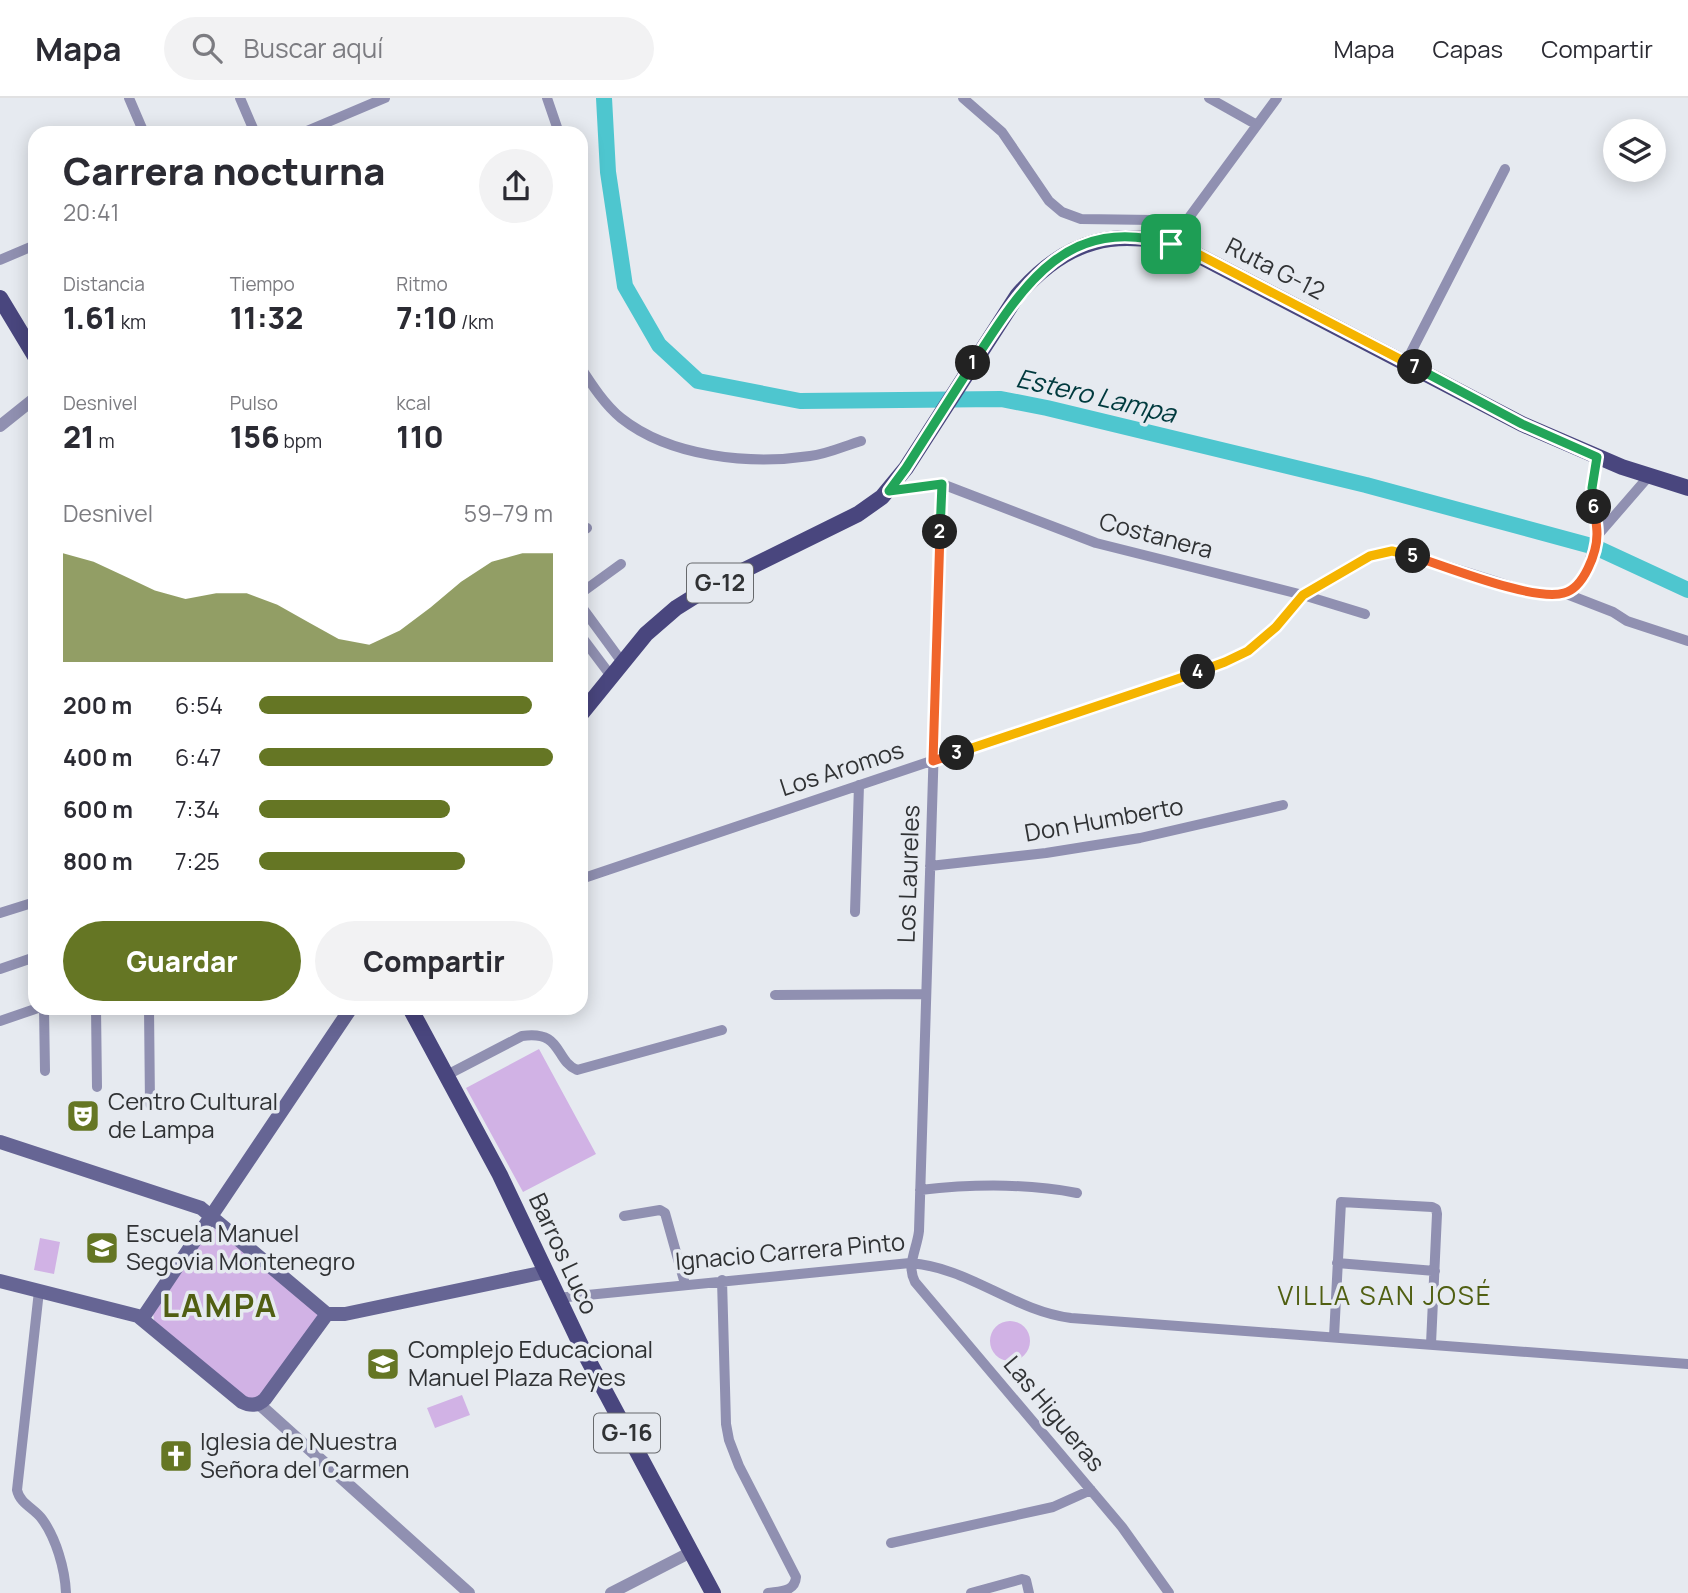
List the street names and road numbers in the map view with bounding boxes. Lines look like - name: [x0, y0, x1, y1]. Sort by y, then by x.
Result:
- street label: Ruta G-12: [1220, 229, 1331, 307]
- street label: Costanera: [1096, 504, 1217, 566]
- road number: G-12: [687, 564, 753, 603]
- street label: Los Aromos: [775, 732, 908, 803]
- street label: Don Humberto: [1022, 788, 1186, 849]
- street label: Los Laureles: [889, 804, 926, 944]
- street label: Barros Luco: [522, 1187, 607, 1319]
- street label: Ignacio Carrera Pinto: [674, 1224, 906, 1277]
- street label: Las Higueras: [997, 1348, 1113, 1478]
- road number: G-16: [594, 1414, 660, 1452]

